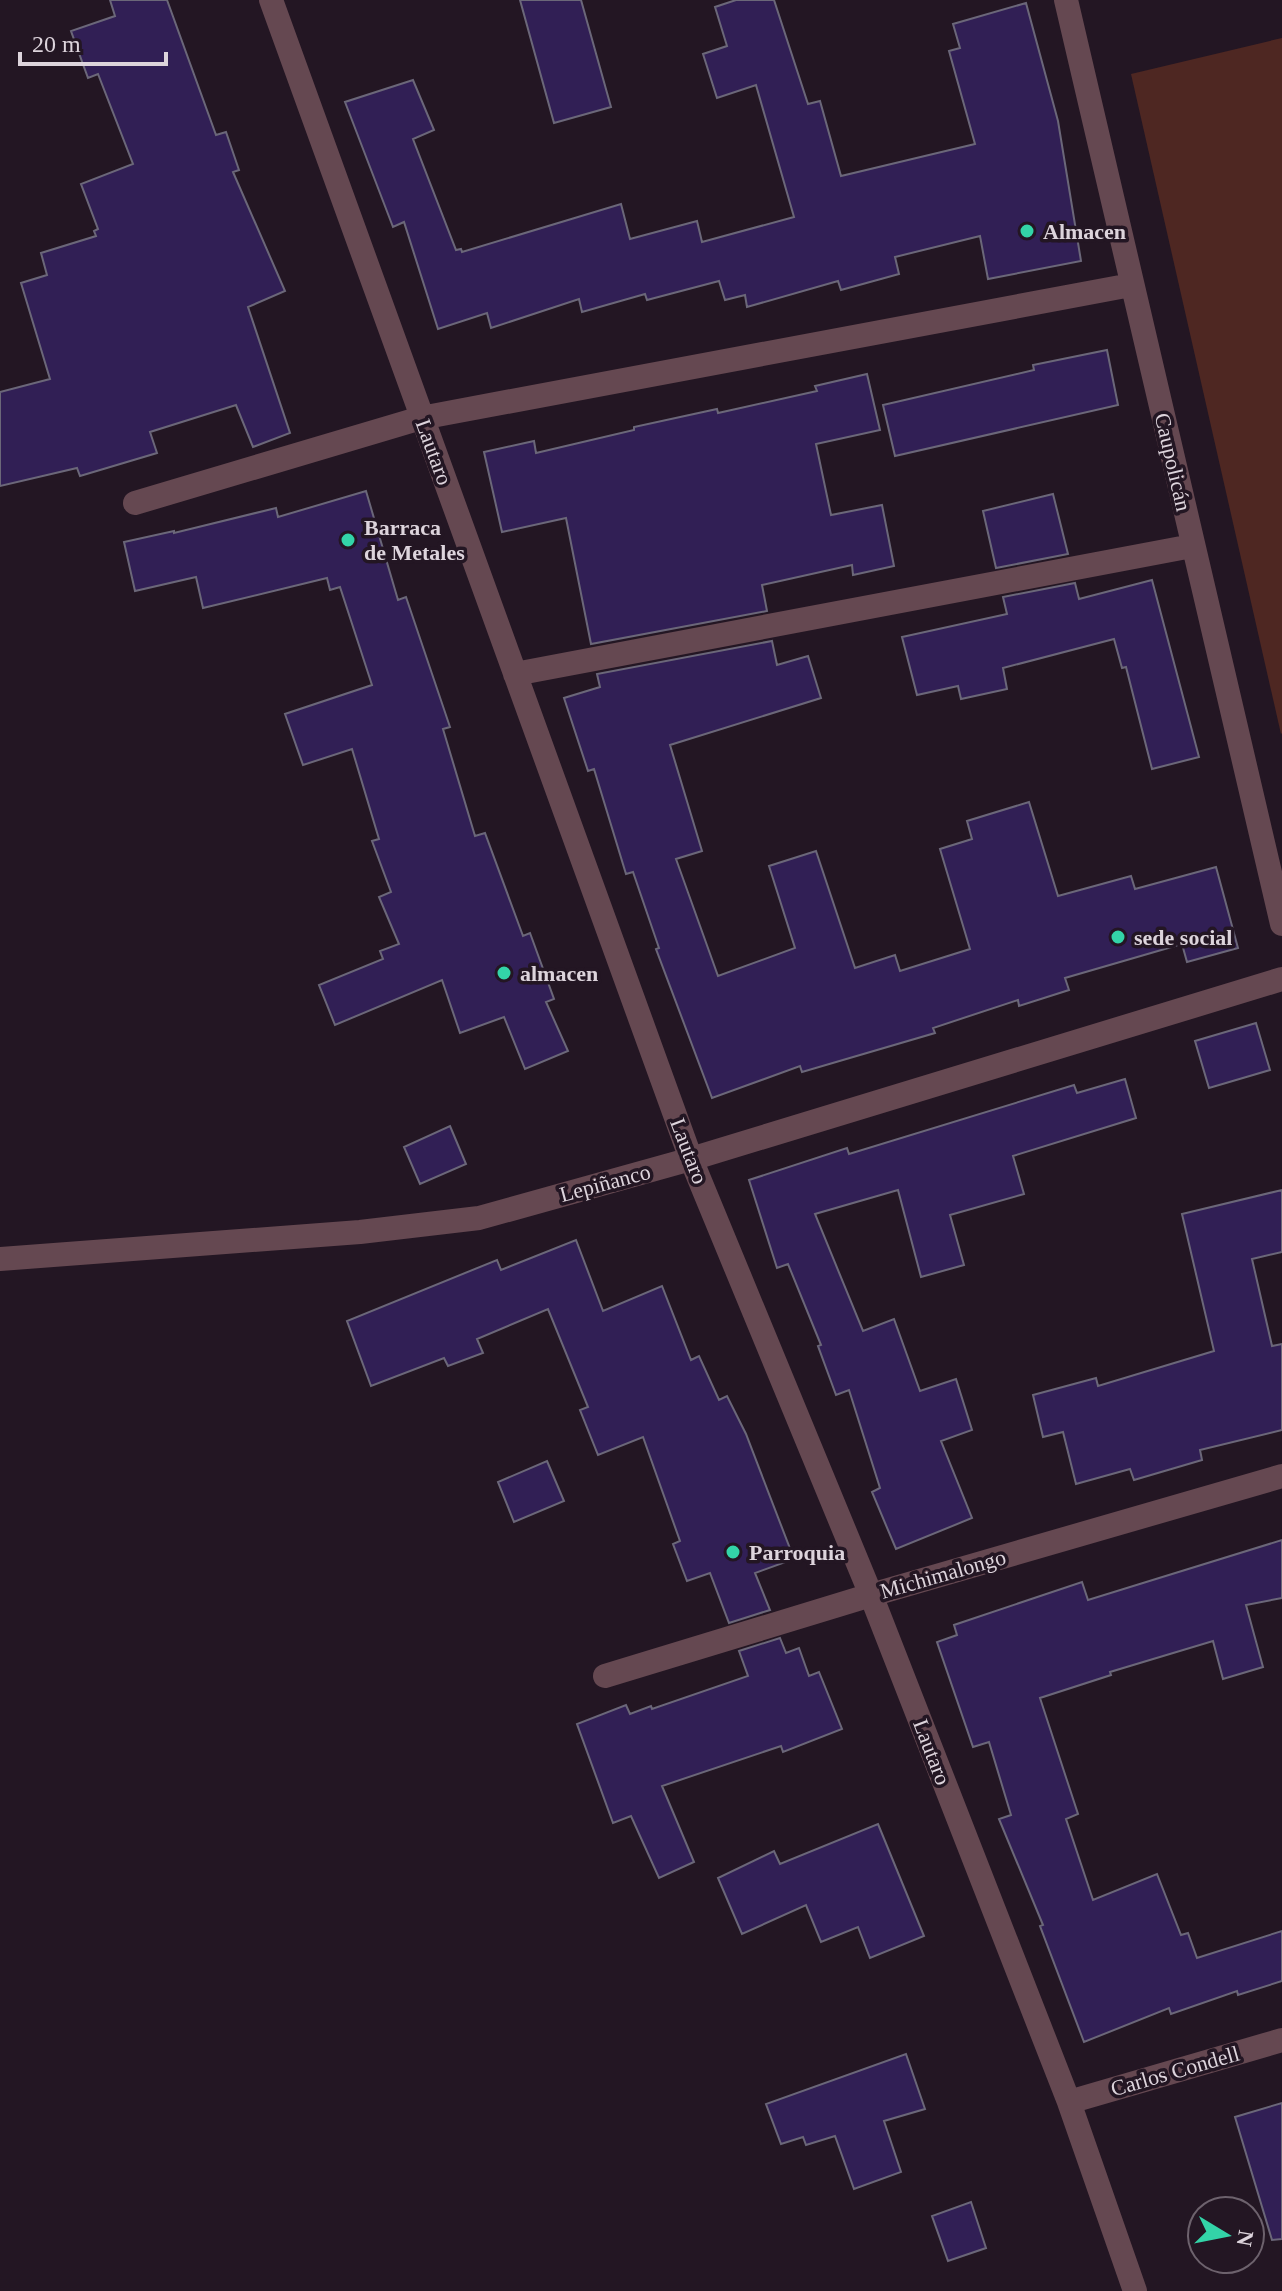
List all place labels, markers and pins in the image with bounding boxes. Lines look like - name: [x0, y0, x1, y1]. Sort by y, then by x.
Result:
- place label: Almacen: [1043, 219, 1126, 244]
- marker: Almacen: [1018, 222, 1036, 240]
- place label: Barraca de Metales: [364, 515, 465, 565]
- marker: Barraca de Metales: [339, 531, 357, 549]
- place label: sede social: [1134, 925, 1232, 950]
- marker: sede social: [1109, 928, 1127, 946]
- place label: almacen: [520, 961, 598, 986]
- marker: almacen: [495, 964, 513, 982]
- place label: Parroquia: [749, 1540, 845, 1565]
- marker: Parroquia: [724, 1543, 742, 1561]

